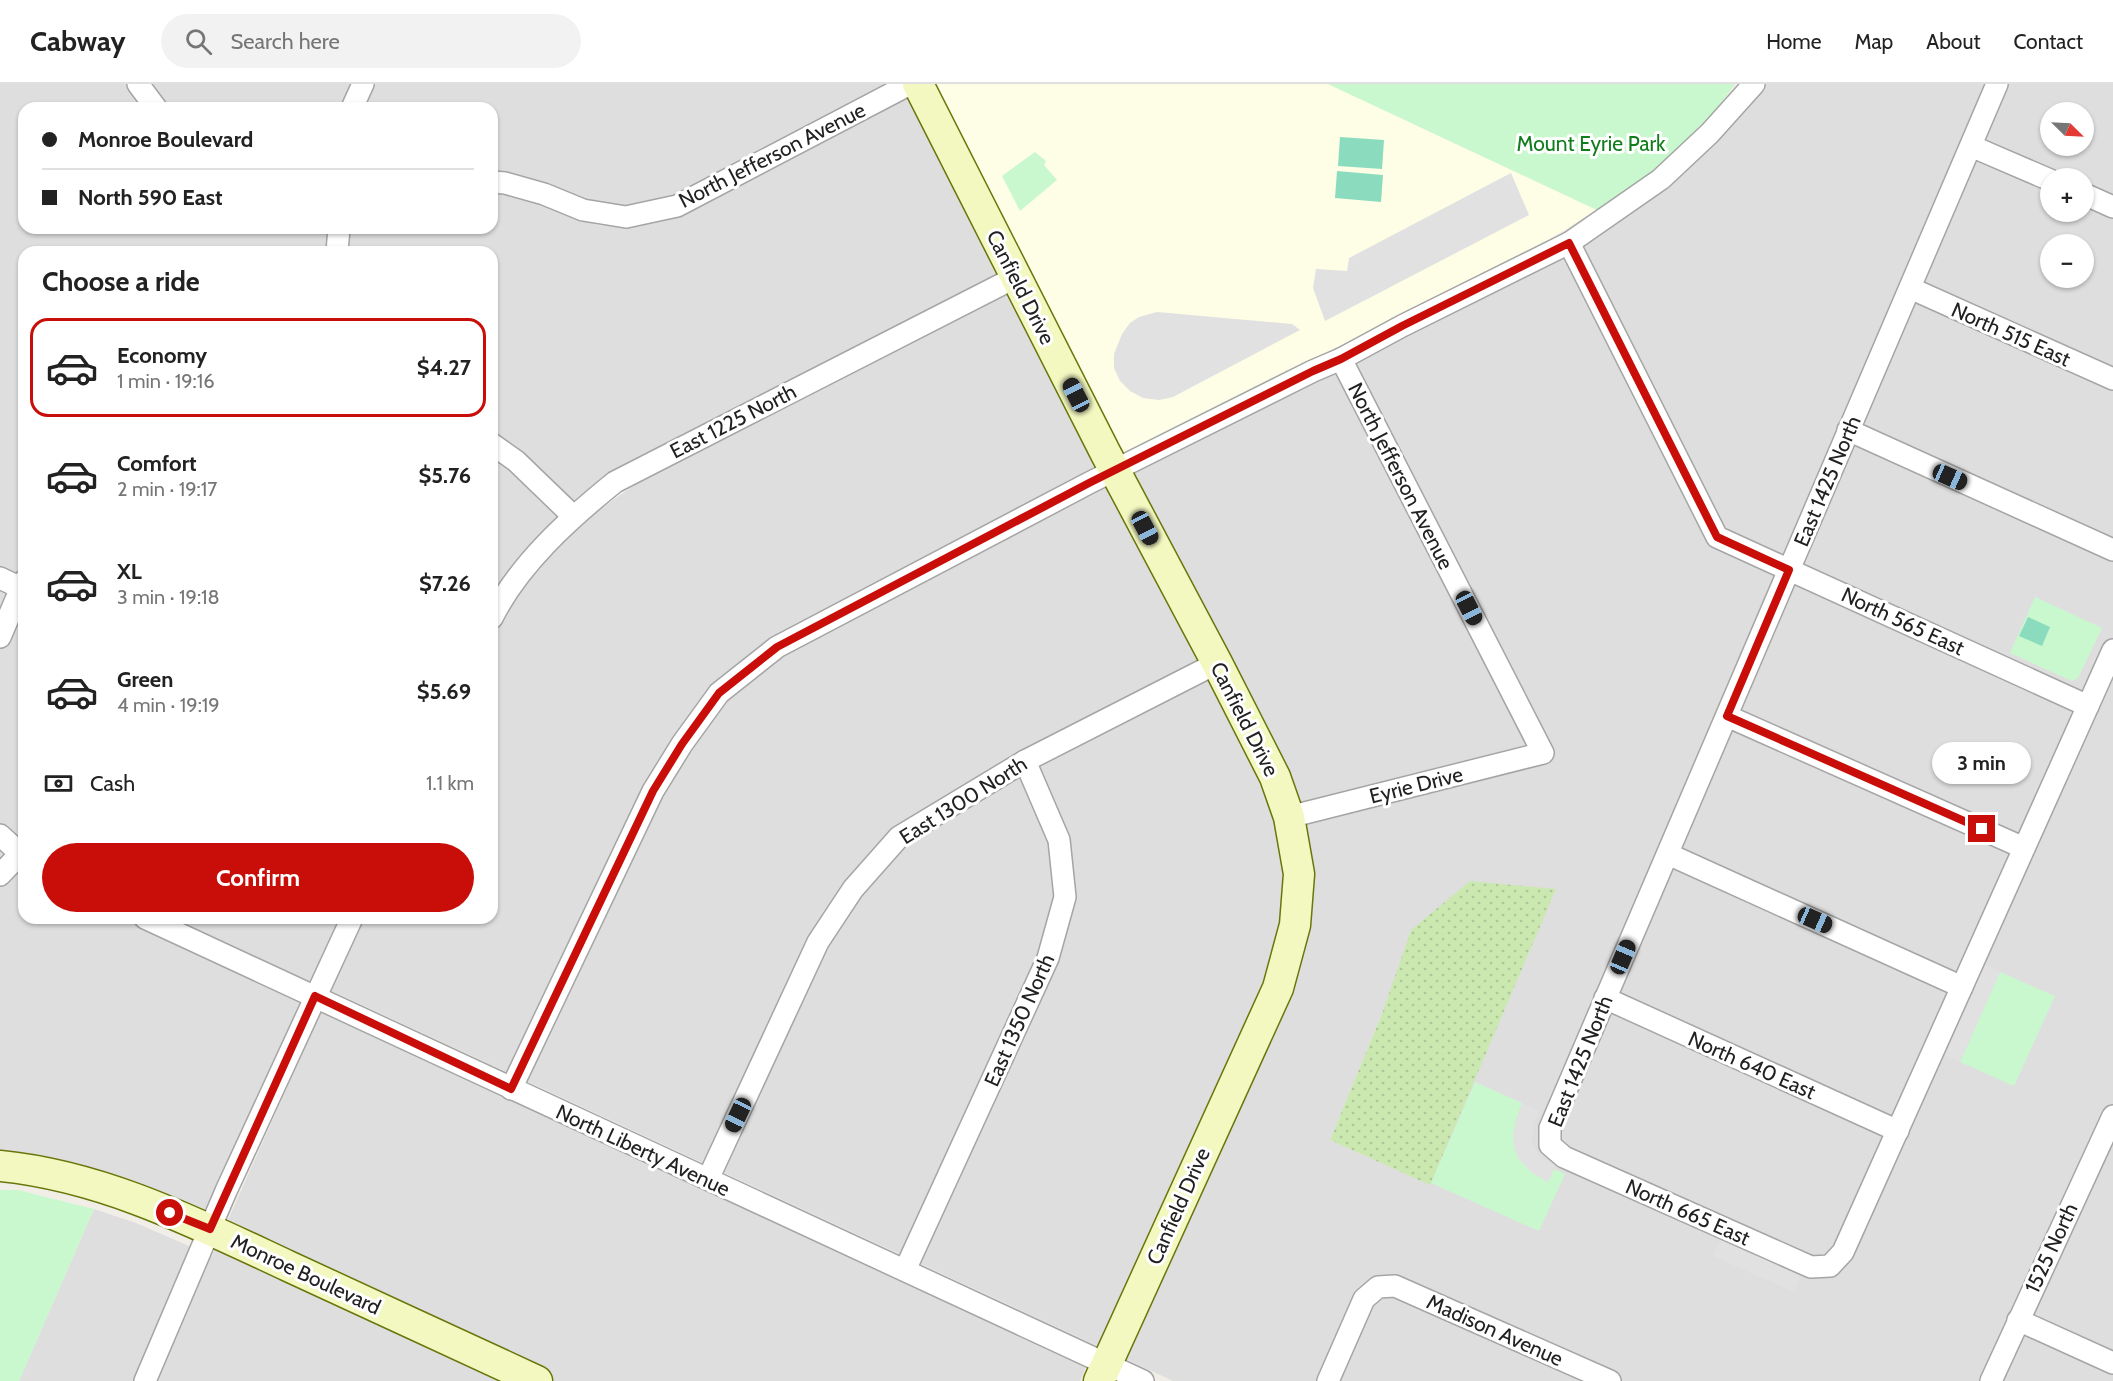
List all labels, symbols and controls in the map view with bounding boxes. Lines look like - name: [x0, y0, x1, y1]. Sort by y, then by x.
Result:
- search box: [161, 14, 581, 68]
- text: Cabway: [30, 24, 125, 58]
- icon: search: [182, 25, 215, 58]
- text: Search here: [230, 28, 340, 55]
- text: Home: [1766, 29, 1822, 54]
- text: Map: [1855, 29, 1893, 54]
- text: About: [1926, 29, 1980, 54]
- text: Contact: [2013, 29, 2083, 54]
- street label: North Jefferson Avenue: [675, 97, 870, 213]
- north arrow: [2040, 102, 2094, 156]
- map controls: [2040, 102, 2094, 288]
- text: Monroe Boulevard: [78, 126, 253, 153]
- park label: Mount Eyrie Park: [1516, 131, 1666, 156]
- button: +: [2040, 168, 2094, 222]
- text: North 590 East: [78, 184, 223, 211]
- street label: Canfield Drive: [981, 226, 1061, 349]
- button: −: [2040, 234, 2094, 288]
- text: Choose a ride: [42, 265, 200, 298]
- street label: North 515 East: [1948, 297, 2074, 371]
- icon: car: [45, 341, 99, 395]
- text: Economy: [117, 342, 207, 369]
- text: $4.27: [417, 354, 471, 381]
- text: 1 min · 19:16: [117, 369, 215, 393]
- car: [1060, 375, 1092, 415]
- street label: East 1225 North: [666, 378, 800, 464]
- street label: North Jefferson Avenue: [1343, 379, 1459, 574]
- street label: East 1425 North: [1788, 412, 1866, 550]
- icon: car: [45, 449, 99, 503]
- text: Comfort: [117, 450, 196, 477]
- car: [1930, 461, 1970, 493]
- text: $5.76: [418, 462, 471, 489]
- text: 2 min · 19:17: [117, 477, 217, 501]
- car: [1129, 508, 1161, 548]
- icon: car: [45, 557, 99, 611]
- text: XL: [117, 558, 142, 585]
- text: $7.26: [419, 570, 471, 597]
- street label: North 565 East: [1838, 582, 1968, 660]
- text: 3 min · 19:18: [117, 585, 220, 609]
- car: [1453, 588, 1485, 628]
- street label: Canfield Drive: [1205, 658, 1285, 781]
- icon: car: [45, 665, 99, 719]
- text: Green: [117, 666, 173, 693]
- text: $5.69: [417, 678, 471, 705]
- text: 4 min · 19:19: [117, 693, 220, 717]
- callout: 3 min: [1932, 742, 2032, 784]
- street label: East 1300 North: [895, 751, 1031, 849]
- text: 3 min: [1957, 751, 2006, 775]
- street label: Eyrie Drive: [1367, 761, 1466, 809]
- icon: cash: [42, 767, 75, 800]
- text: Cash: [90, 770, 135, 797]
- text: 1.1 km: [426, 771, 474, 795]
- route end: [1968, 815, 1995, 842]
- button: Confirm: [42, 843, 474, 912]
- car: [1795, 904, 1835, 936]
- car: [1608, 937, 1638, 977]
- street label: East 1350 North: [979, 950, 1059, 1090]
- street label: East 1425 North: [1542, 992, 1618, 1130]
- street label: North 640 East: [1684, 1026, 1820, 1104]
- car: [722, 1095, 754, 1135]
- street label: North Liberty Avenue: [552, 1099, 734, 1201]
- street label: Canfield Drive: [1141, 1144, 1215, 1268]
- street label: North 665 East: [1622, 1173, 1754, 1251]
- route start: [156, 1199, 183, 1226]
- street label: 1525 North: [2019, 1199, 2083, 1297]
- street label: Monroe Boulevard: [227, 1228, 385, 1320]
- street label: Madison Avenue: [1423, 1289, 1567, 1371]

